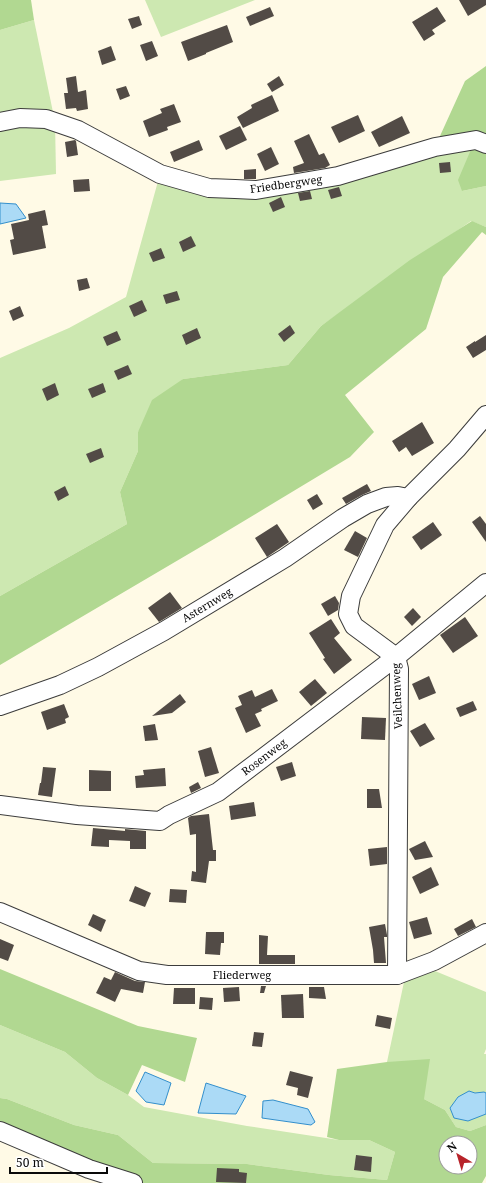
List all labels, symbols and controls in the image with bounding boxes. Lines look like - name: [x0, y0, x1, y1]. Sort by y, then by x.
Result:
- street label: Friedbergweg: [249, 171, 323, 196]
- street label: Asternweg: [179, 584, 235, 625]
- street label: Veilchenweg: [388, 663, 405, 729]
- street label: Rosenweg: [238, 735, 289, 778]
- street label: Fliederweg: [213, 967, 271, 982]
- north arrow: [438, 1135, 478, 1175]
- text: N: [444, 1138, 460, 1155]
- scale bar: [10, 1149, 107, 1175]
- text: 50 m: [16, 1154, 44, 1171]

